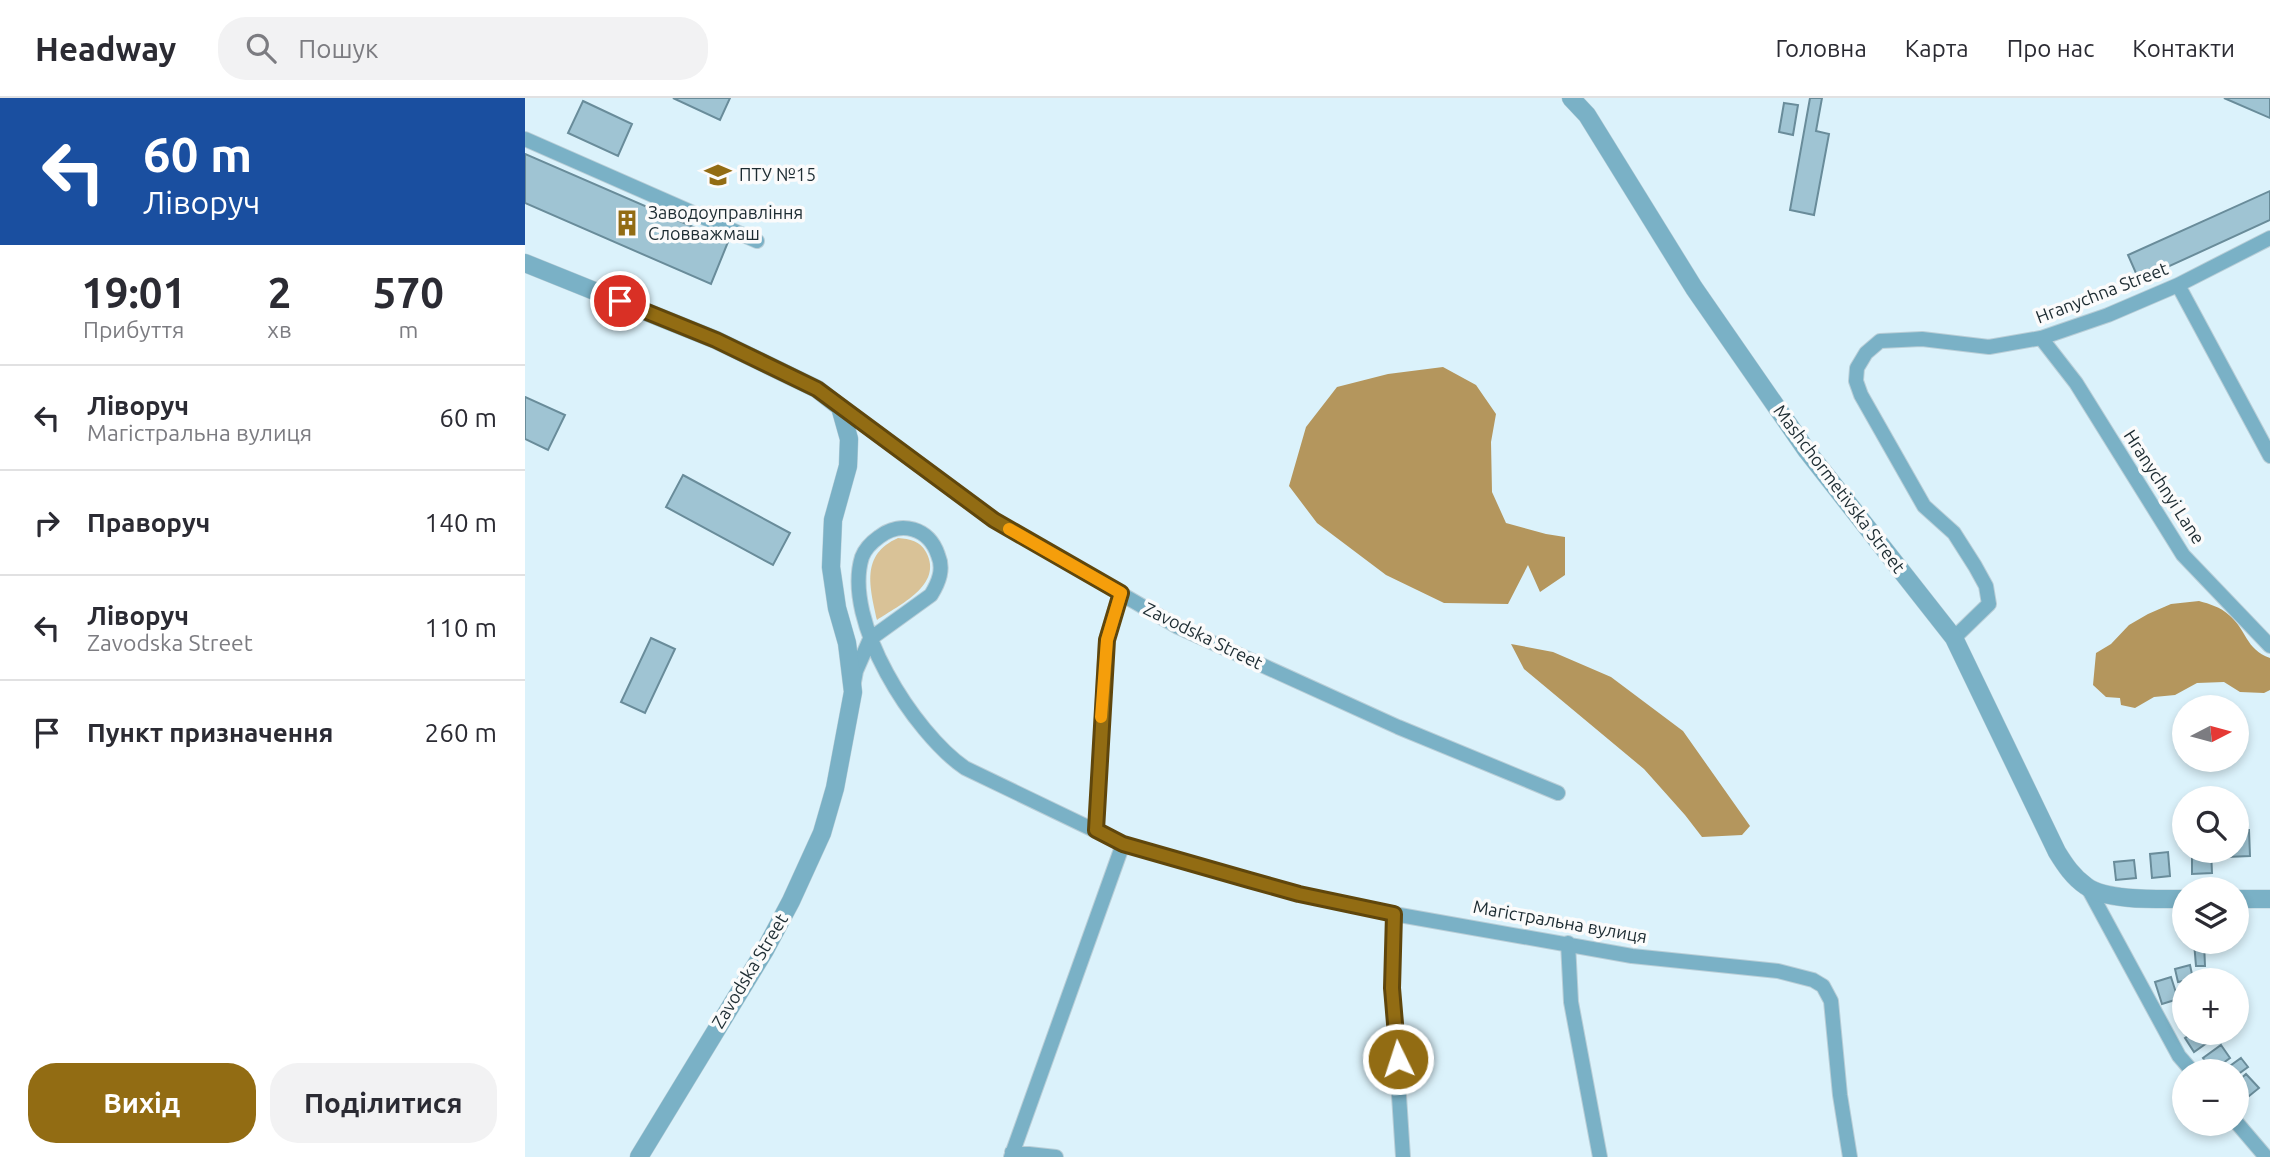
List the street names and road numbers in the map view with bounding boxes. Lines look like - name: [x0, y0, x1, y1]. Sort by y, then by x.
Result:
- street label: Hranychna Street: [2033, 258, 2171, 326]
- street label: Mashchormetivska Street: [1770, 400, 1910, 576]
- street label: Hranychnyi Lane: [2121, 426, 2209, 547]
- street label: Zavodska Street: [1141, 598, 1266, 673]
- street label: Магістральна вулиця: [1472, 896, 1649, 946]
- street label: Zavodska Street: [707, 910, 791, 1031]

